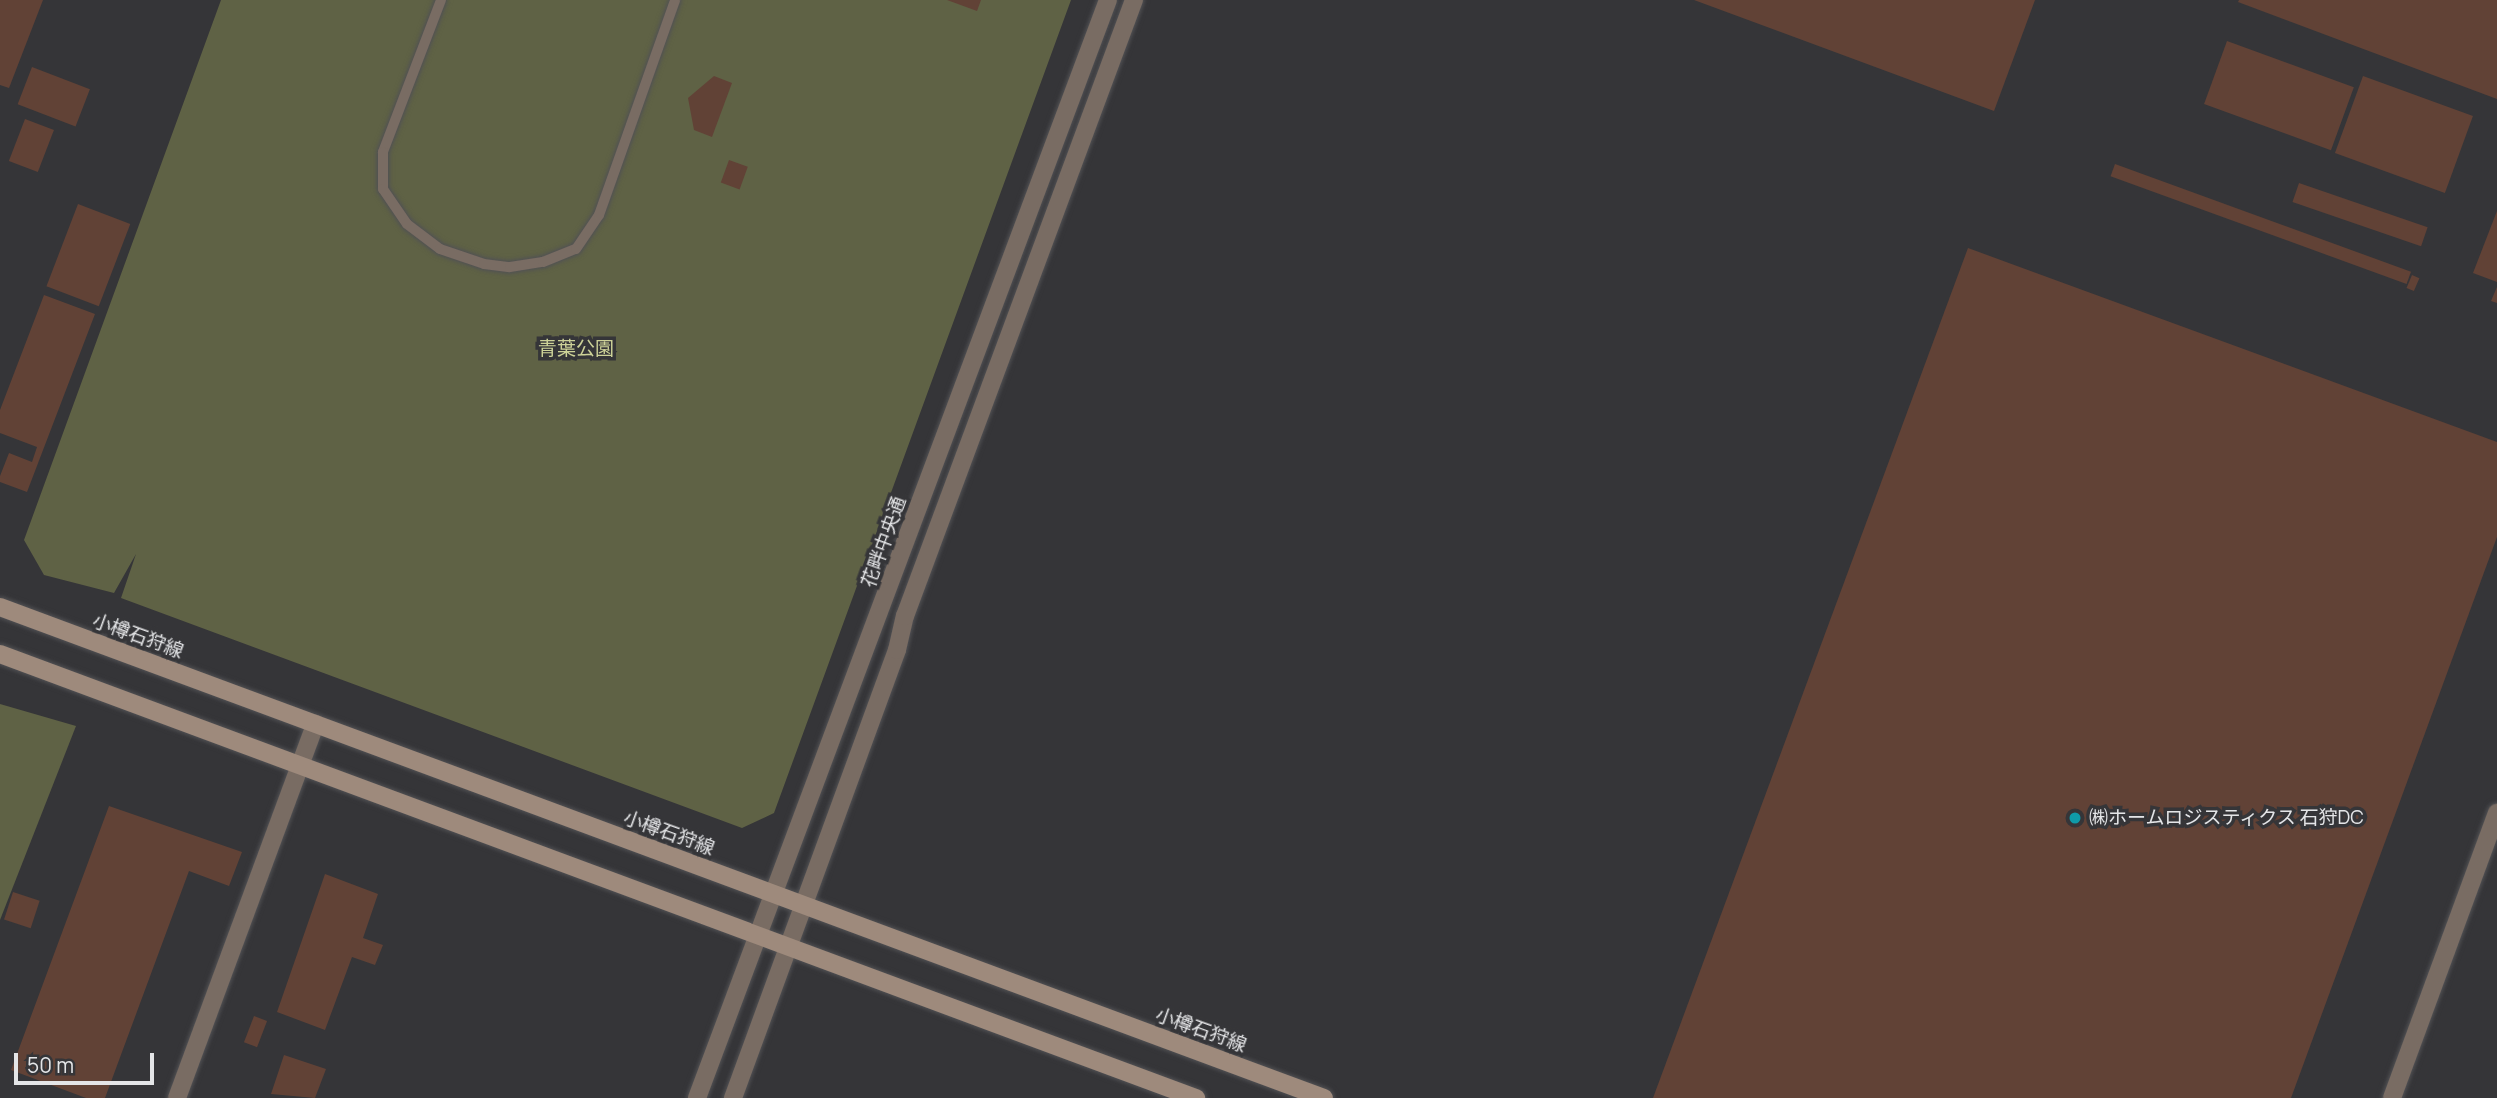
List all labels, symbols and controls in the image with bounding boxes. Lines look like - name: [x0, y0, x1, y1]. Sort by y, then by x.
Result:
- park label: 青葉公園: [538, 338, 614, 360]
- street label: 花畔中央通: [857, 493, 911, 591]
- street label: 小樽石狩線: [89, 609, 187, 663]
- street label: 小樽石狩線: [620, 806, 718, 860]
- place label: ㈱ホームロジスティクス 石狩DC: [2089, 807, 2366, 829]
- marker: ㈱ホームロジスティクス 石狩DC: [2067, 810, 2083, 826]
- street label: 小樽石狩線: [1152, 1003, 1250, 1057]
- scale bar: [18, 1038, 158, 1082]
- text: 50 m: [27, 1051, 74, 1079]

